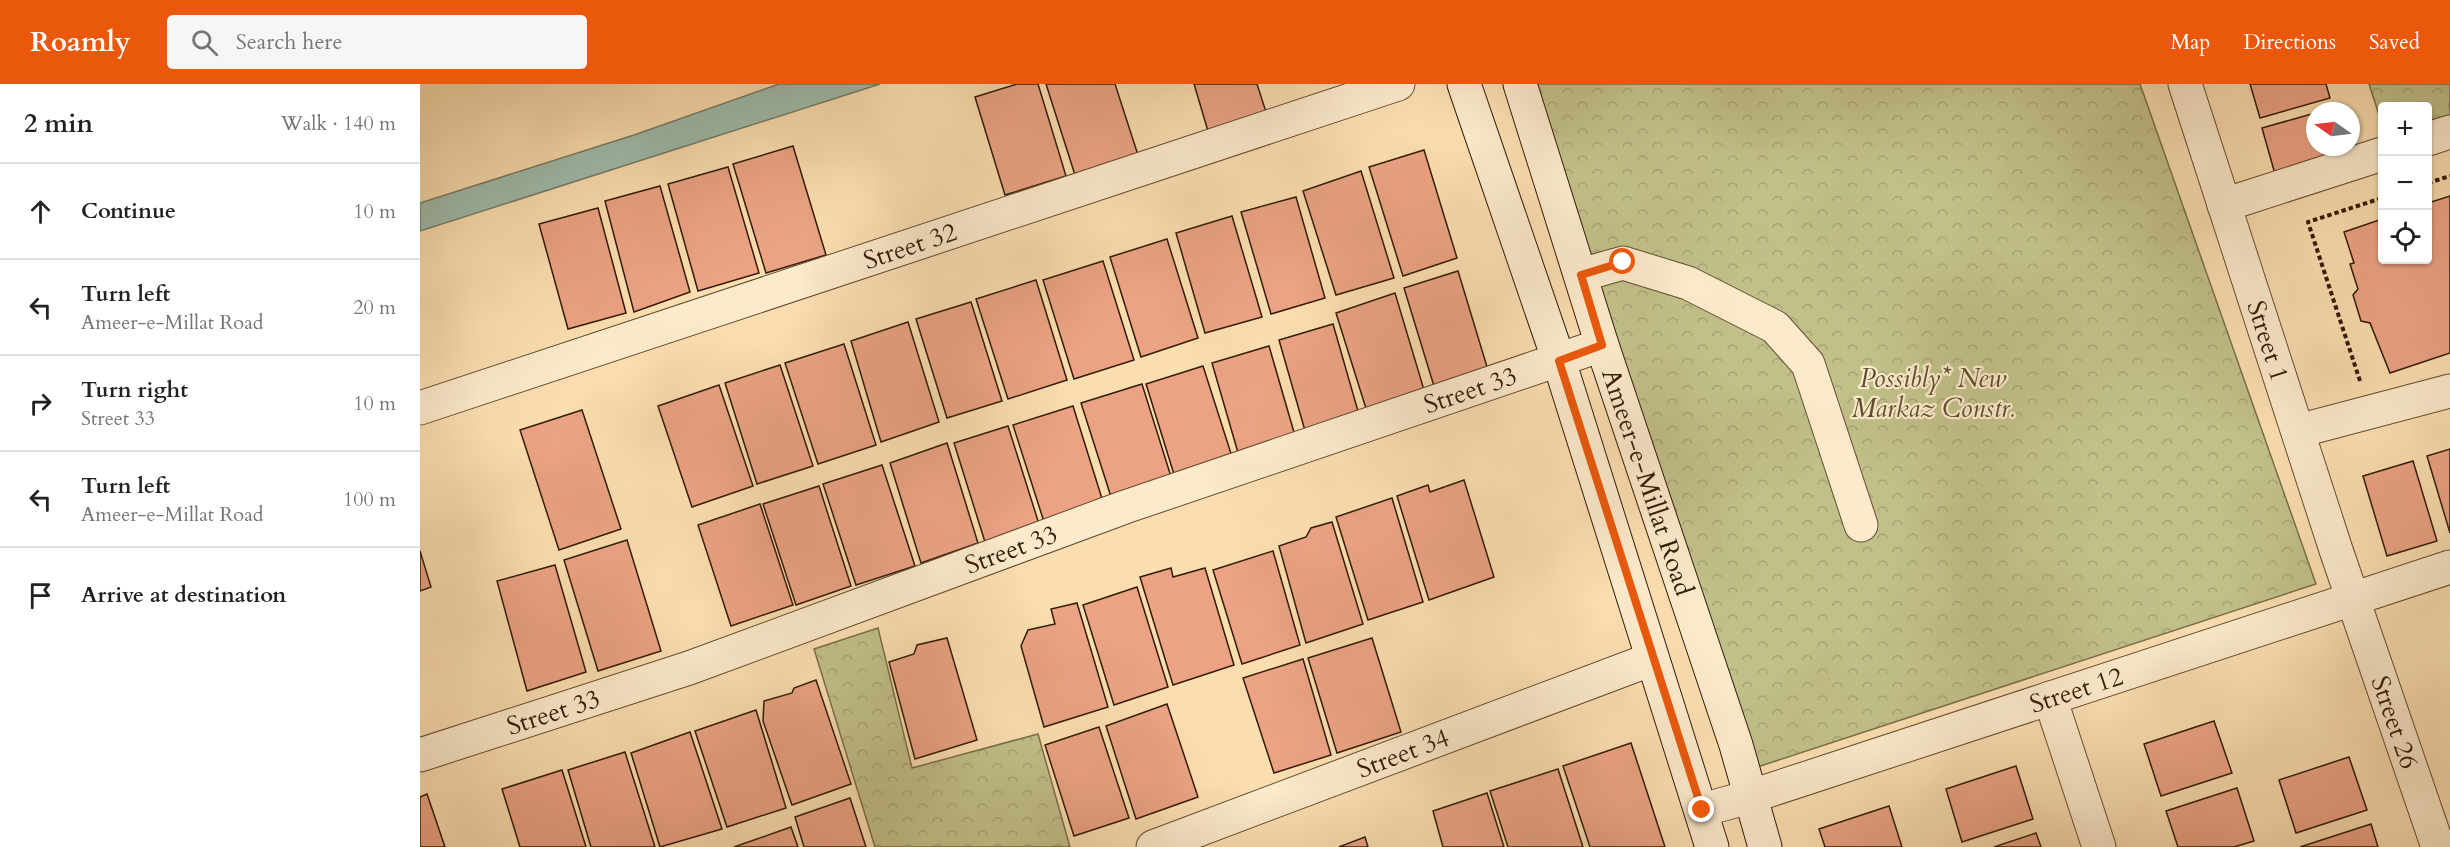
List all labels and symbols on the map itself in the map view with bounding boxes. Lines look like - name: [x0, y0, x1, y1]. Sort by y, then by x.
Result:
- north arrow: [2306, 102, 2360, 156]
- street label: Street 32: [859, 214, 961, 277]
- route start: [1609, 248, 1635, 274]
- street label: Street 1: [2239, 296, 2298, 386]
- street label: Street 33: [1419, 358, 1521, 422]
- park label: Possibly* New Markaz Constr.: [1852, 361, 2014, 426]
- street label: Ameer-e-Millat Road: [1594, 364, 1702, 600]
- street label: Street 33: [960, 516, 1062, 582]
- street label: Street 12: [2025, 658, 2127, 721]
- street label: Street 26: [2363, 671, 2427, 773]
- street label: Street 33: [502, 680, 604, 743]
- street label: Street 34: [1352, 720, 1454, 786]
- route end: [1688, 796, 1714, 822]

